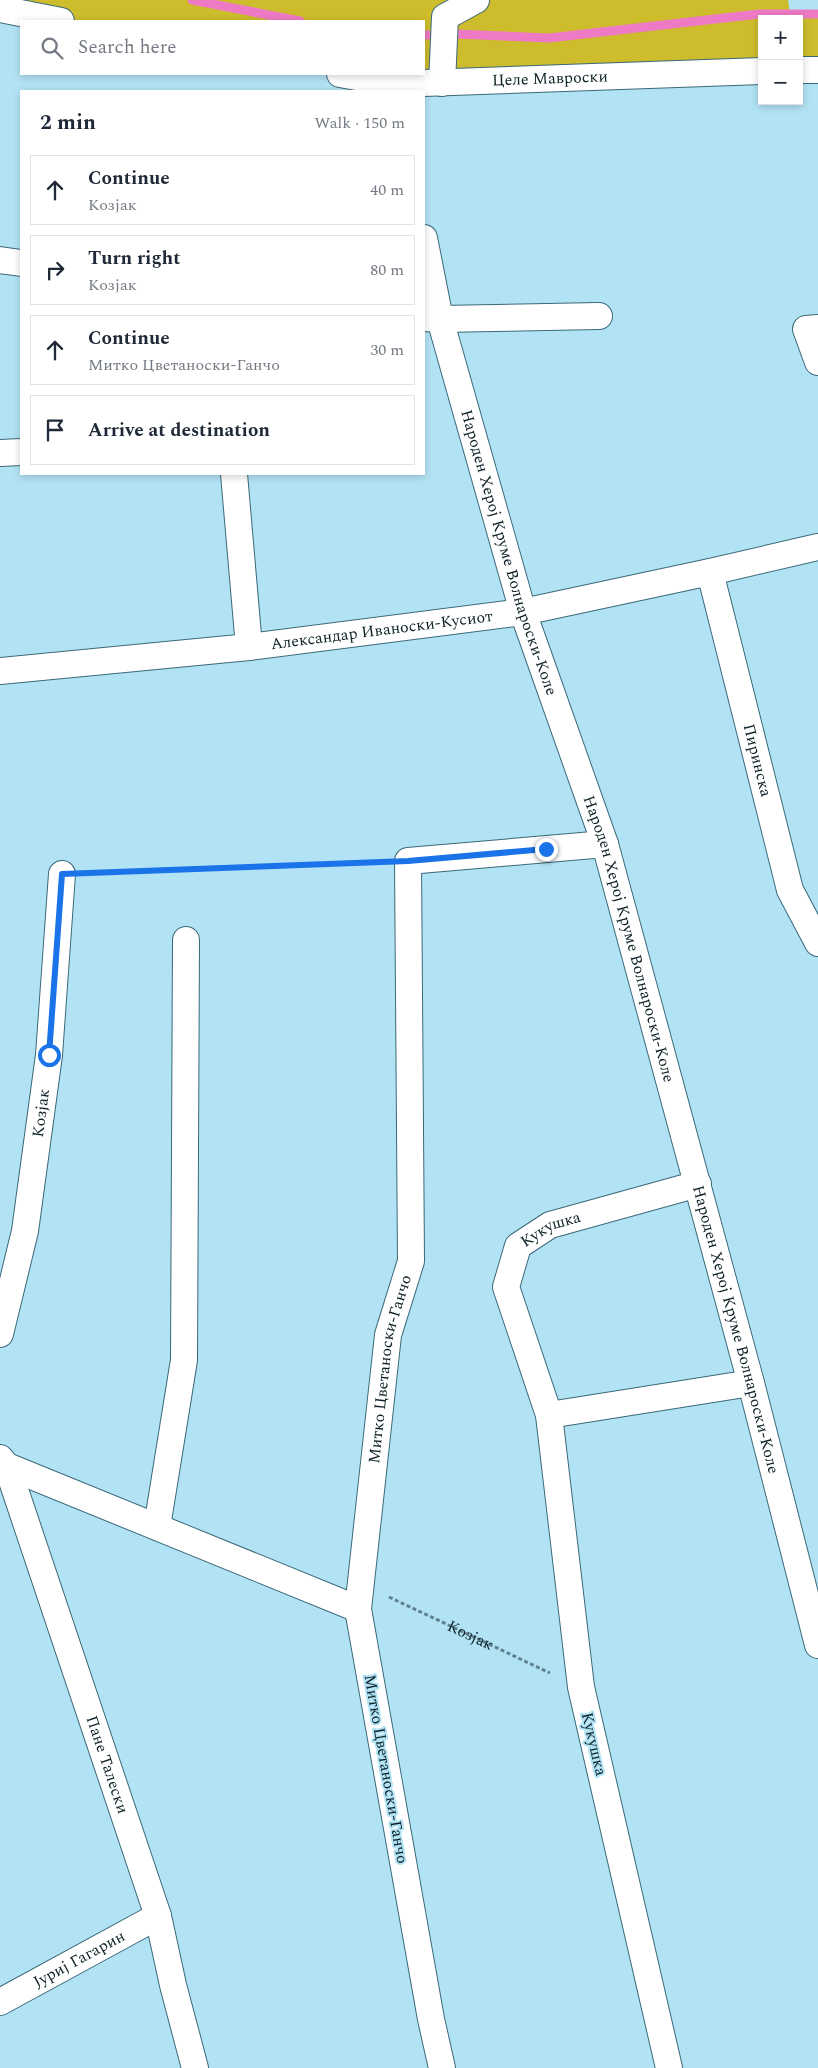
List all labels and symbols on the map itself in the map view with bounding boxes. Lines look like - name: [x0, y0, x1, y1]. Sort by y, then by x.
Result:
- street label: Целе Мавроски: [492, 64, 608, 93]
- street label: Народен Херој Круме Волнароски-Коле: [454, 407, 564, 699]
- street label: Александар Иваноски-Кусиот: [269, 604, 494, 656]
- street label: Пиринска: [737, 721, 778, 799]
- street label: Народен Херој Круме Волнароски-Коле: [577, 792, 681, 1085]
- route end: [535, 838, 558, 861]
- route start: [38, 1044, 61, 1067]
- street label: Козјак: [26, 1087, 56, 1139]
- street label: Народен Херој Круме Волнароски-Коле: [686, 1183, 786, 1476]
- street label: Кукушка: [516, 1205, 584, 1253]
- street label: Митко Цветаноски-Ганчо: [362, 1272, 418, 1465]
- street label: Козјак: [443, 1614, 498, 1657]
- street label: Митко Цветаноски-Ганчо: [358, 1672, 414, 1866]
- street label: Кукушка: [575, 1710, 613, 1778]
- street label: Пане Талески: [80, 1712, 135, 1817]
- street label: Јуриј Гагарин: [29, 1924, 129, 1994]

